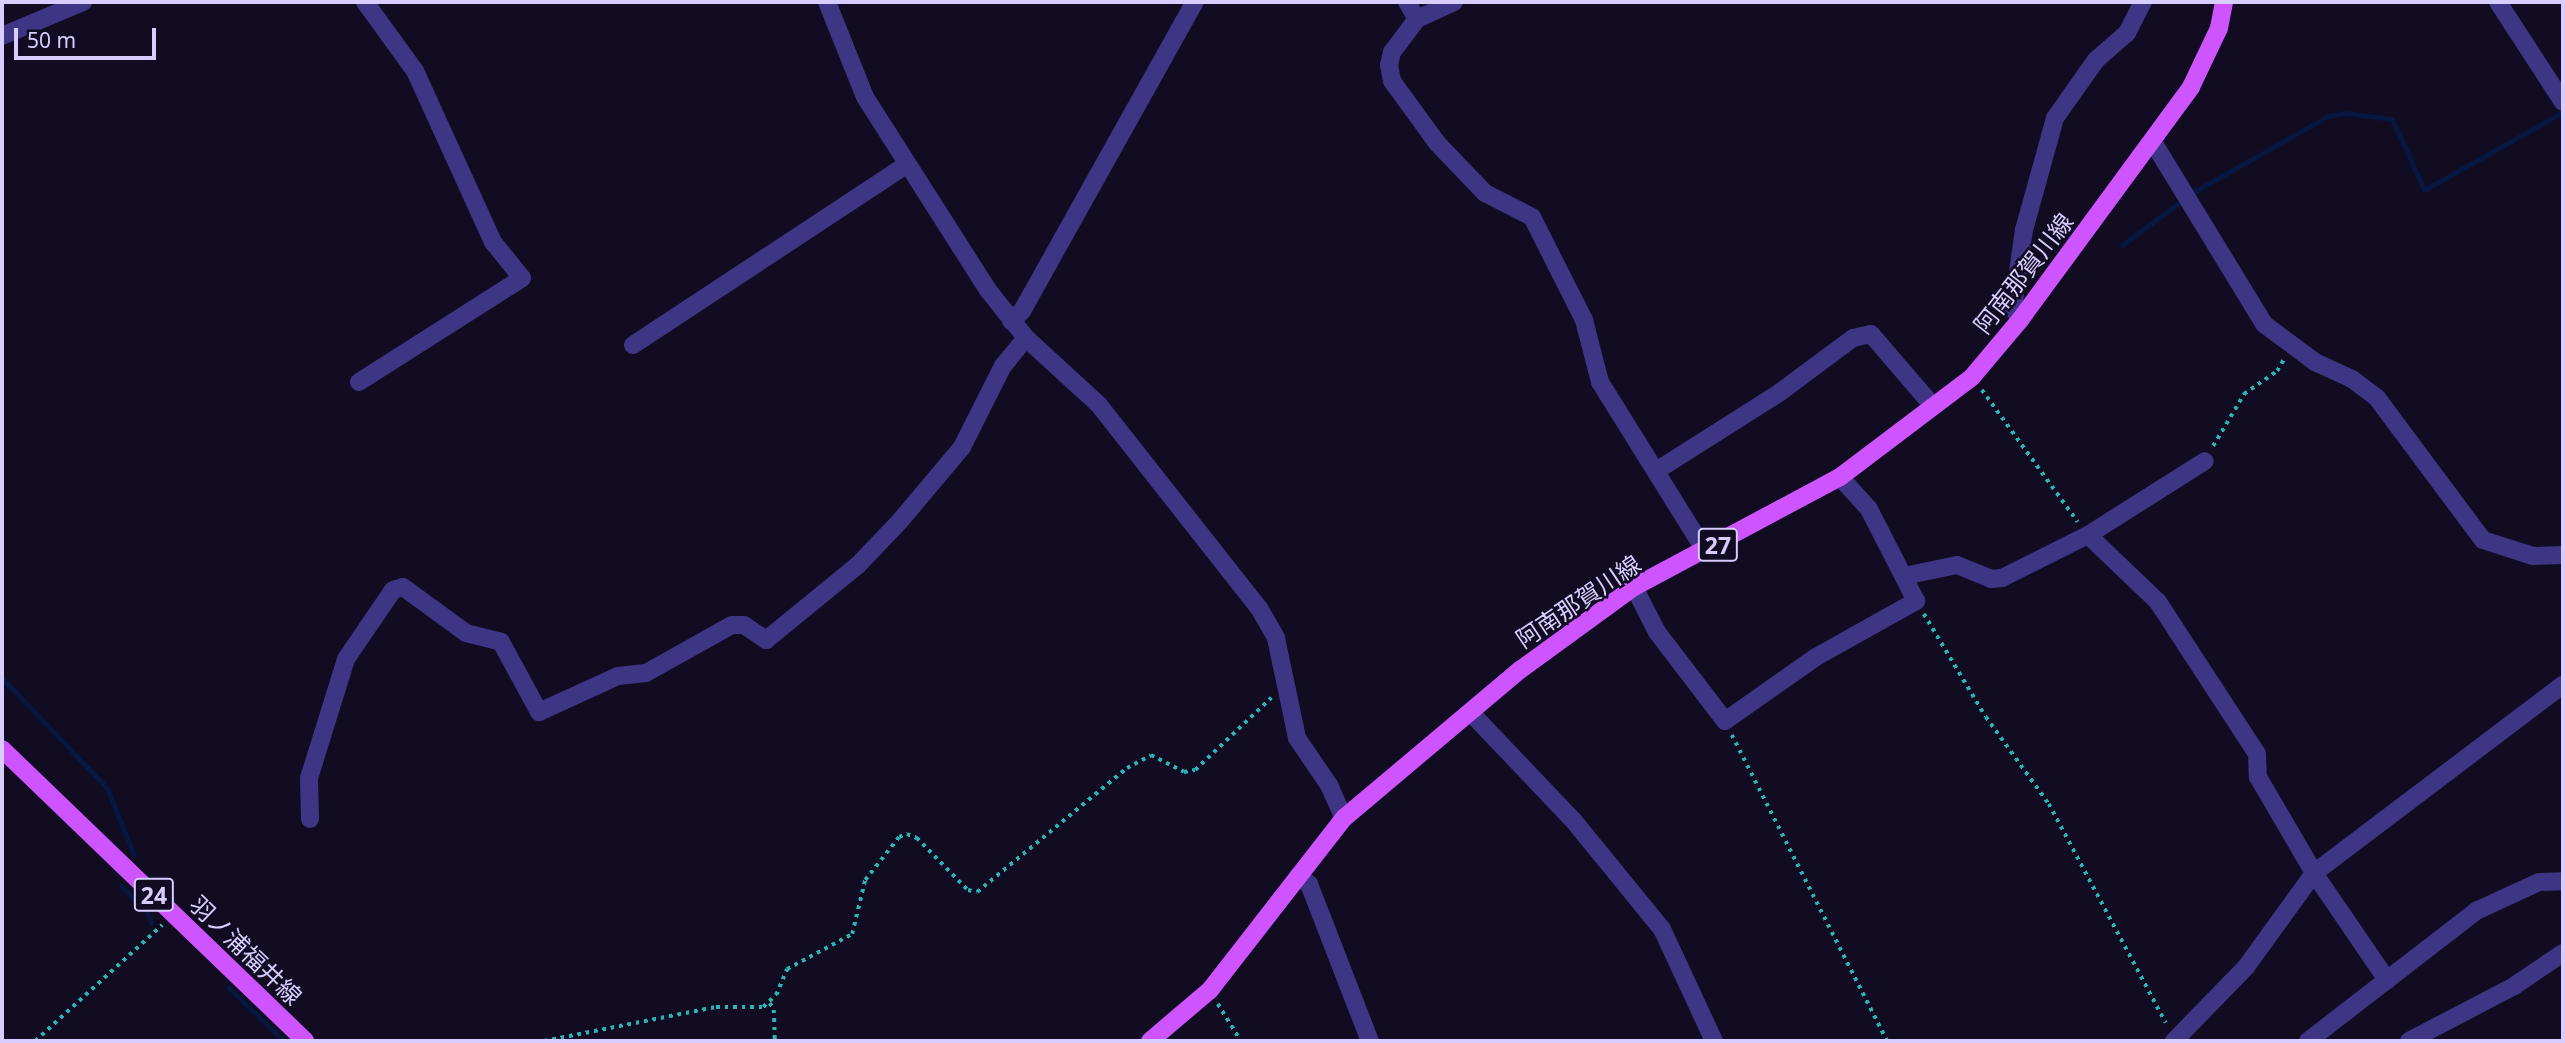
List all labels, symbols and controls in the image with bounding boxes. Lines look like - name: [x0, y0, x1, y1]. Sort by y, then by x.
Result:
- scale bar: [18, 14, 159, 58]
- text: 50 m: [27, 26, 76, 54]
- street label: 阿南那賀川線: [1967, 207, 2079, 339]
- road number: 27: [1697, 526, 1739, 565]
- street label: 阿南那賀川線: [1510, 549, 1646, 653]
- road number: 24: [133, 876, 175, 914]
- street label: 羽ノ浦福井線: [184, 890, 308, 1010]

